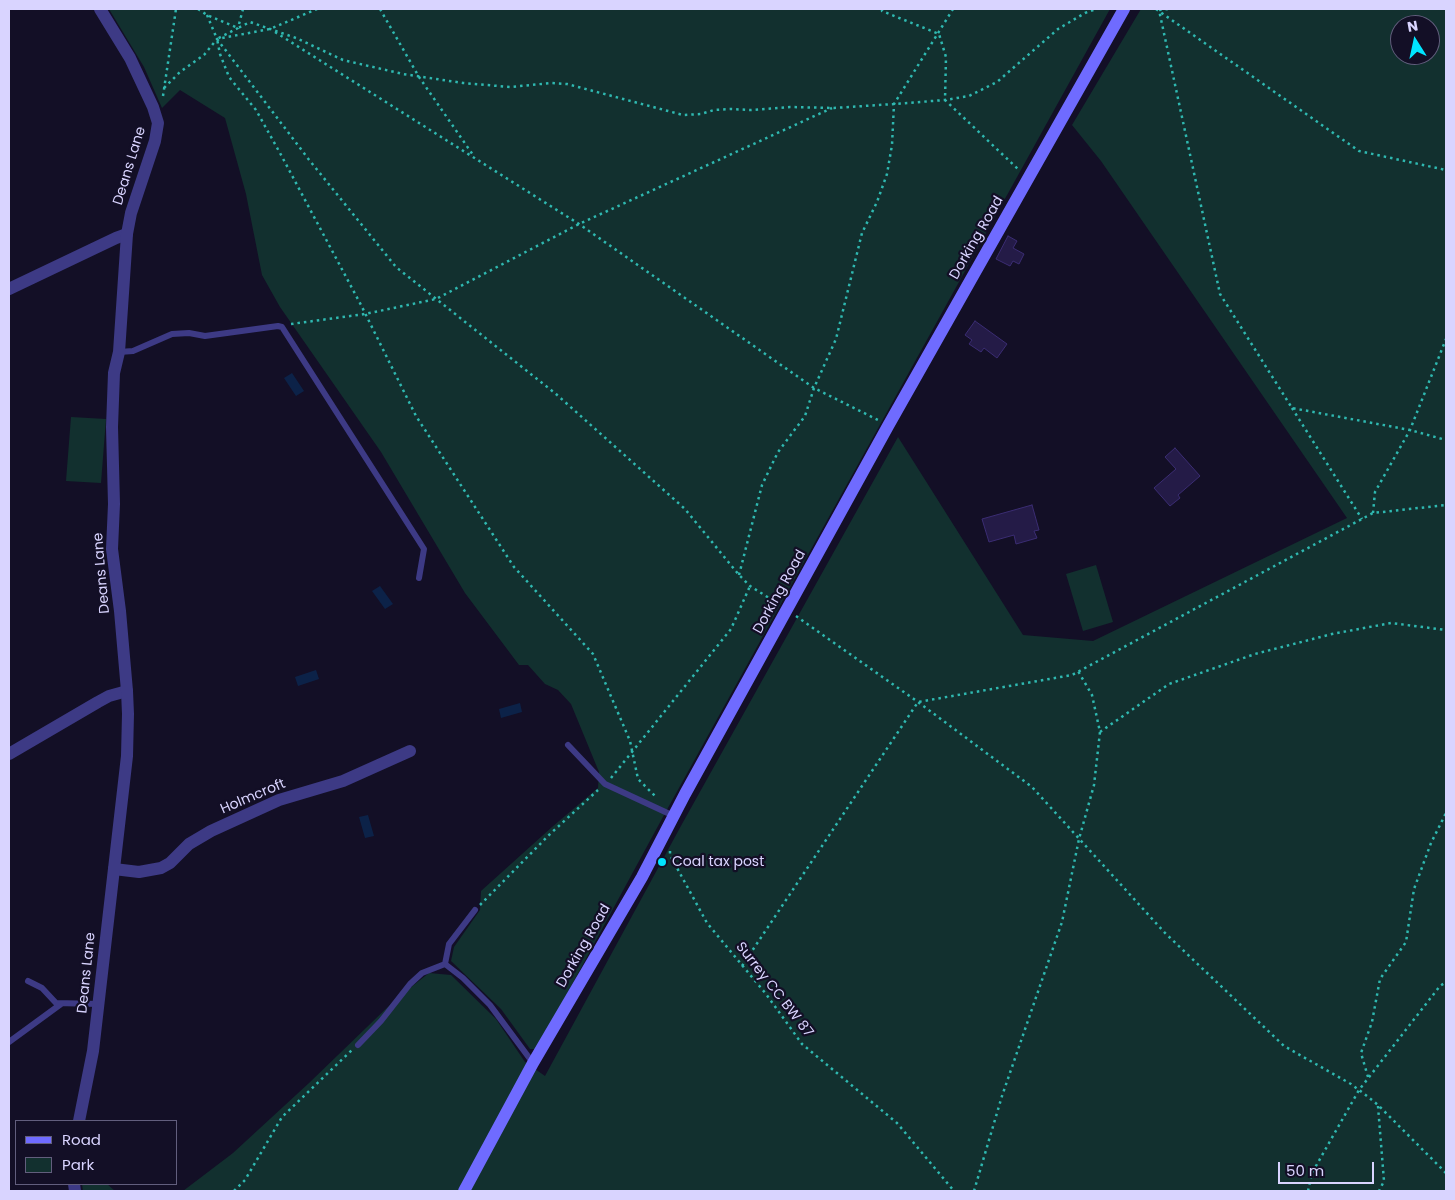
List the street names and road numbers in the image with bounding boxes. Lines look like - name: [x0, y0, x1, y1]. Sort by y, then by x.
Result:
- street label: Deans Lane: [110, 125, 150, 207]
- street label: Dorking Road: [946, 193, 1008, 283]
- street label: Deans Lane: [90, 532, 114, 614]
- street label: Dorking Road: [750, 547, 810, 637]
- street label: Holmcroft: [218, 776, 288, 818]
- street label: Dorking Road: [553, 901, 615, 991]
- street label: Deans Lane: [74, 932, 100, 1014]
- street label: Surrey CC BW 87: [732, 939, 816, 1041]

